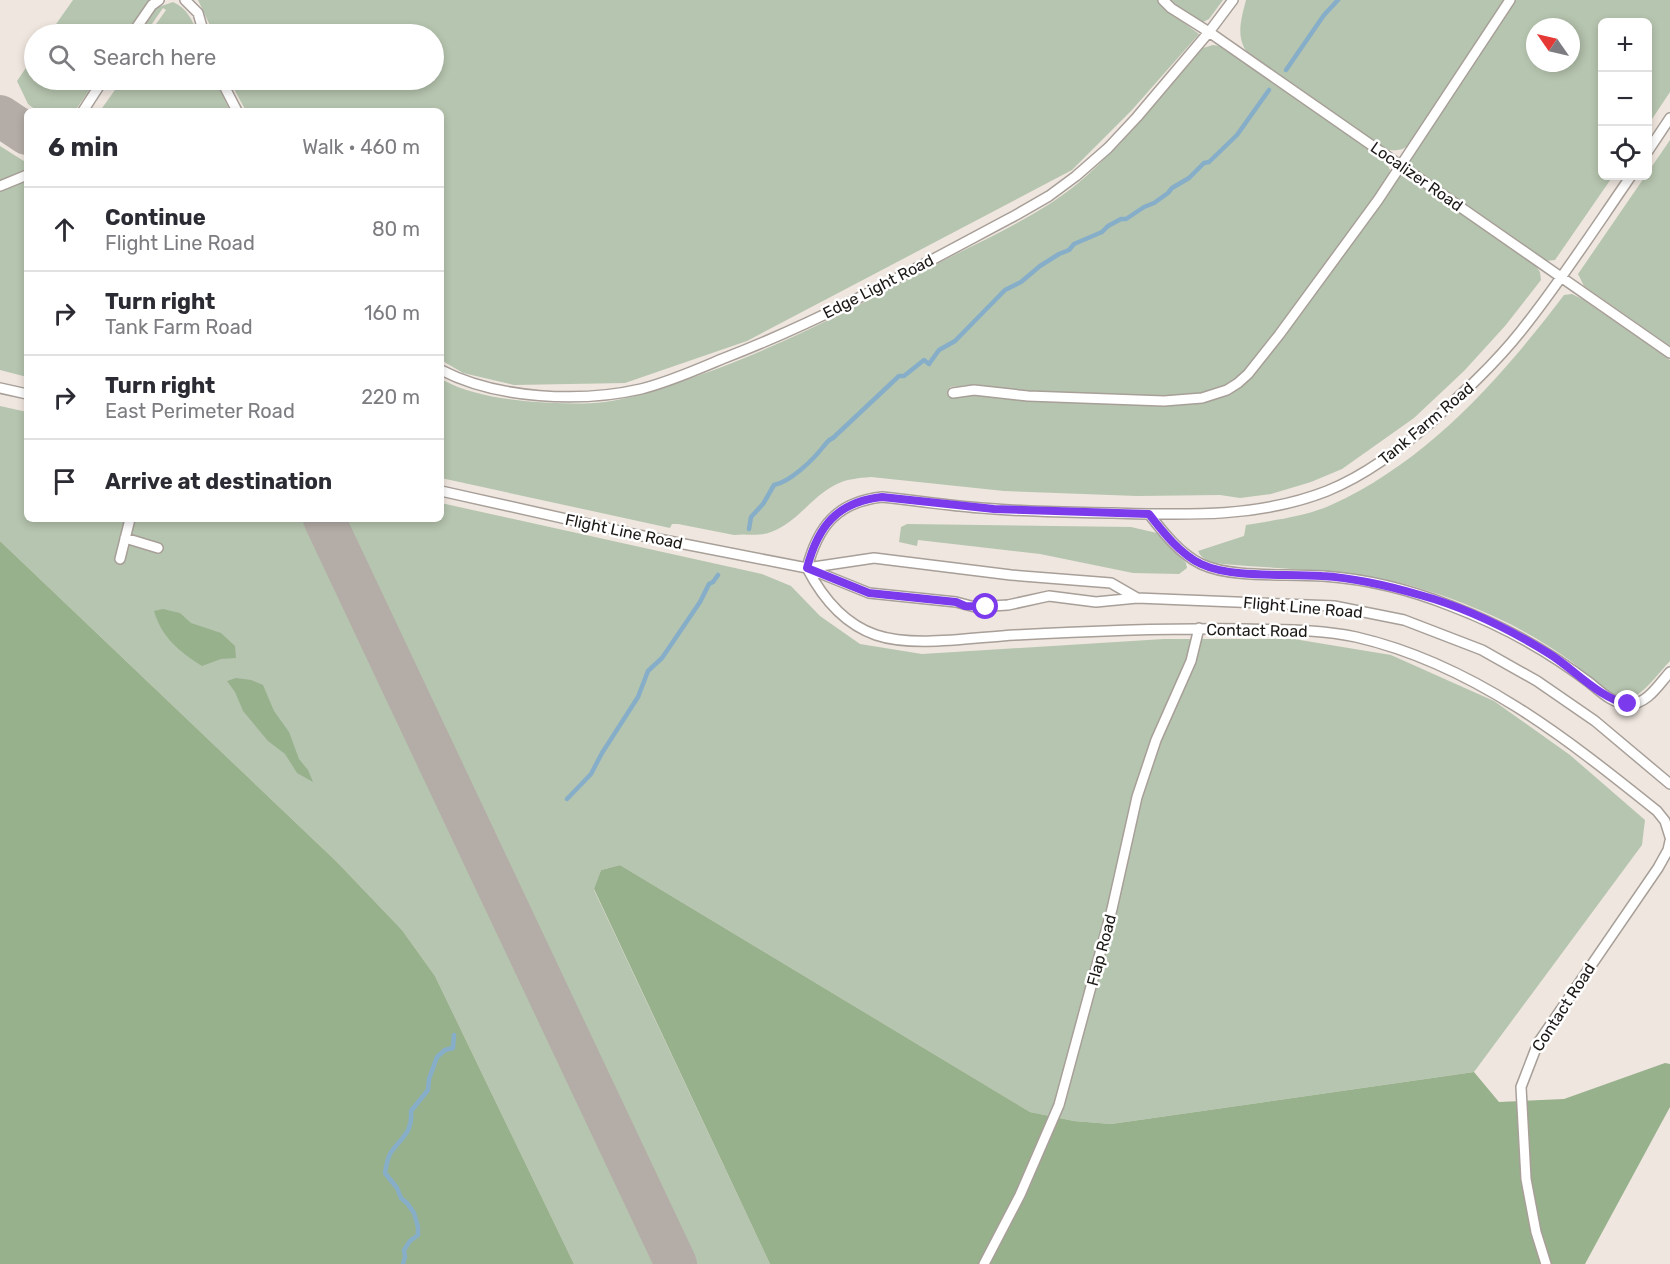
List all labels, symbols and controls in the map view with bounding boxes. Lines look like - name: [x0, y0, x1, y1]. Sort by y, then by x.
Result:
- north arrow: [1526, 18, 1580, 72]
- map controls: [1598, 18, 1652, 180]
- button: +: [1598, 18, 1652, 72]
- search box: [24, 24, 444, 90]
- icon: search: [45, 41, 78, 74]
- text: Search here: [93, 44, 216, 71]
- button: −: [1598, 72, 1652, 126]
- button: locate: [1598, 126, 1652, 180]
- text: 6 min: [48, 132, 118, 163]
- text: Walk · 460 m: [302, 135, 420, 159]
- street label: Localizer Road: [1367, 138, 1466, 215]
- text: Continue: [105, 204, 206, 231]
- icon: ahead: [48, 213, 81, 246]
- text: 80 m: [372, 217, 420, 241]
- text: Flight Line Road: [105, 231, 255, 255]
- street label: Edge Light Road: [820, 250, 937, 323]
- text: Turn right: [105, 288, 215, 315]
- icon: right: [48, 297, 81, 330]
- text: 160 m: [364, 301, 420, 325]
- text: Tank Farm Road: [105, 315, 253, 339]
- text: Turn right: [105, 372, 215, 399]
- street label: Tank Farm Road: [1375, 378, 1478, 469]
- icon: right: [48, 381, 81, 414]
- text: 220 m: [361, 385, 420, 409]
- text: East Perimeter Road: [105, 399, 295, 423]
- icon: arrive: [48, 465, 81, 498]
- text: Arrive at destination: [105, 468, 332, 495]
- street label: Flight Line Road: [563, 510, 684, 553]
- route start: [972, 593, 998, 619]
- street label: Flight Line Road: [1242, 593, 1363, 622]
- street label: Contact Road: [1206, 620, 1308, 641]
- route end: [1614, 690, 1640, 716]
- street label: Flap Road: [1083, 912, 1120, 988]
- street label: Contact Road: [1528, 960, 1599, 1055]

